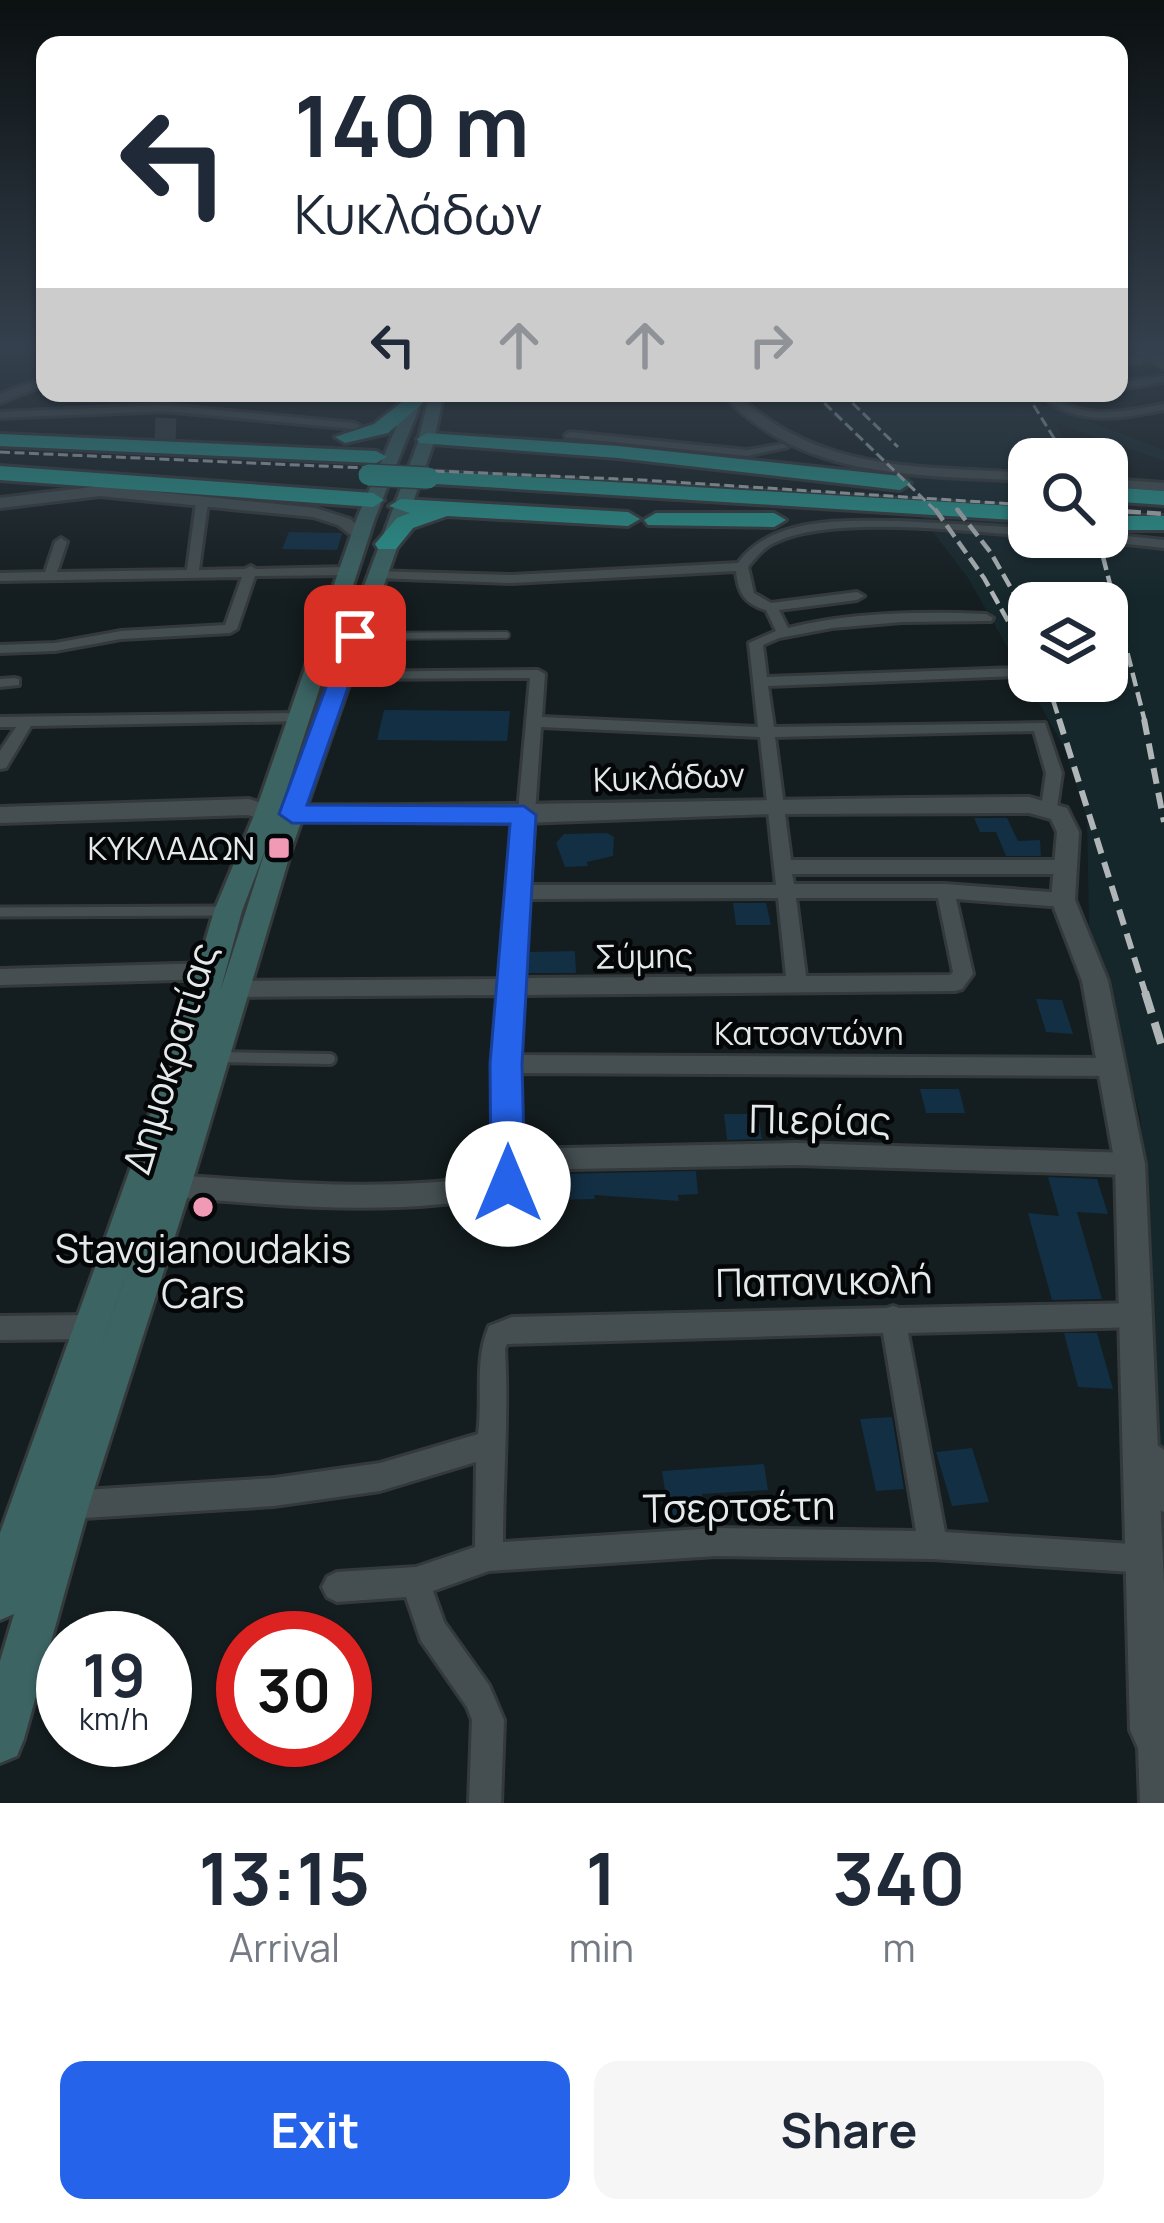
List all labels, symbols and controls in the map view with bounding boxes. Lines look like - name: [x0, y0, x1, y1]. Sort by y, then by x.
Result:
- text: 140 m: [294, 67, 530, 182]
- icon: left: [96, 84, 252, 240]
- text: Κυκλάδων: [294, 176, 542, 250]
- icon: left: [360, 312, 426, 378]
- icon: ahead: [486, 312, 552, 378]
- icon: ahead: [612, 312, 678, 378]
- icon: right: [738, 312, 804, 378]
- map controls: [1008, 438, 1128, 702]
- button: search: [1008, 438, 1128, 558]
- button: layers: [1008, 582, 1128, 702]
- pin: [304, 585, 406, 687]
- icon: arrive: [322, 603, 388, 669]
- street label: Κυκλάδων: [592, 751, 746, 802]
- place label: ΚΥΚΛΑΔΩΝ: [88, 825, 255, 870]
- marker: ΚΥΚΛΑΔΩΝ: [266, 835, 292, 861]
- street label: Σύμης: [594, 932, 694, 979]
- street label: Δημοκρατίας: [108, 935, 230, 1180]
- street label: Κατσαντώνη: [714, 1010, 904, 1055]
- street label: Πιερίας: [749, 1091, 891, 1147]
- position arrow: [445, 1121, 571, 1247]
- marker: Stavgianoudakis Cars: [190, 1194, 216, 1220]
- place label: Stavgianoudakis Cars: [55, 1221, 351, 1320]
- street label: Παπανικολή: [715, 1251, 933, 1309]
- street label: Τσερτσέτη: [642, 1477, 836, 1535]
- speed limit sign: 30: [216, 1611, 372, 1767]
- text: 19: [82, 1633, 146, 1715]
- text: km/h: [79, 1698, 149, 1739]
- text: 13:15: [198, 1828, 370, 1927]
- text: 1: [586, 1828, 617, 1927]
- text: 340: [832, 1828, 966, 1927]
- text: Arrival: [229, 1920, 340, 1974]
- text: min: [569, 1920, 634, 1974]
- text: m: [882, 1920, 916, 1974]
- button: Exit: [60, 2061, 570, 2199]
- button: Share: [594, 2061, 1104, 2199]

